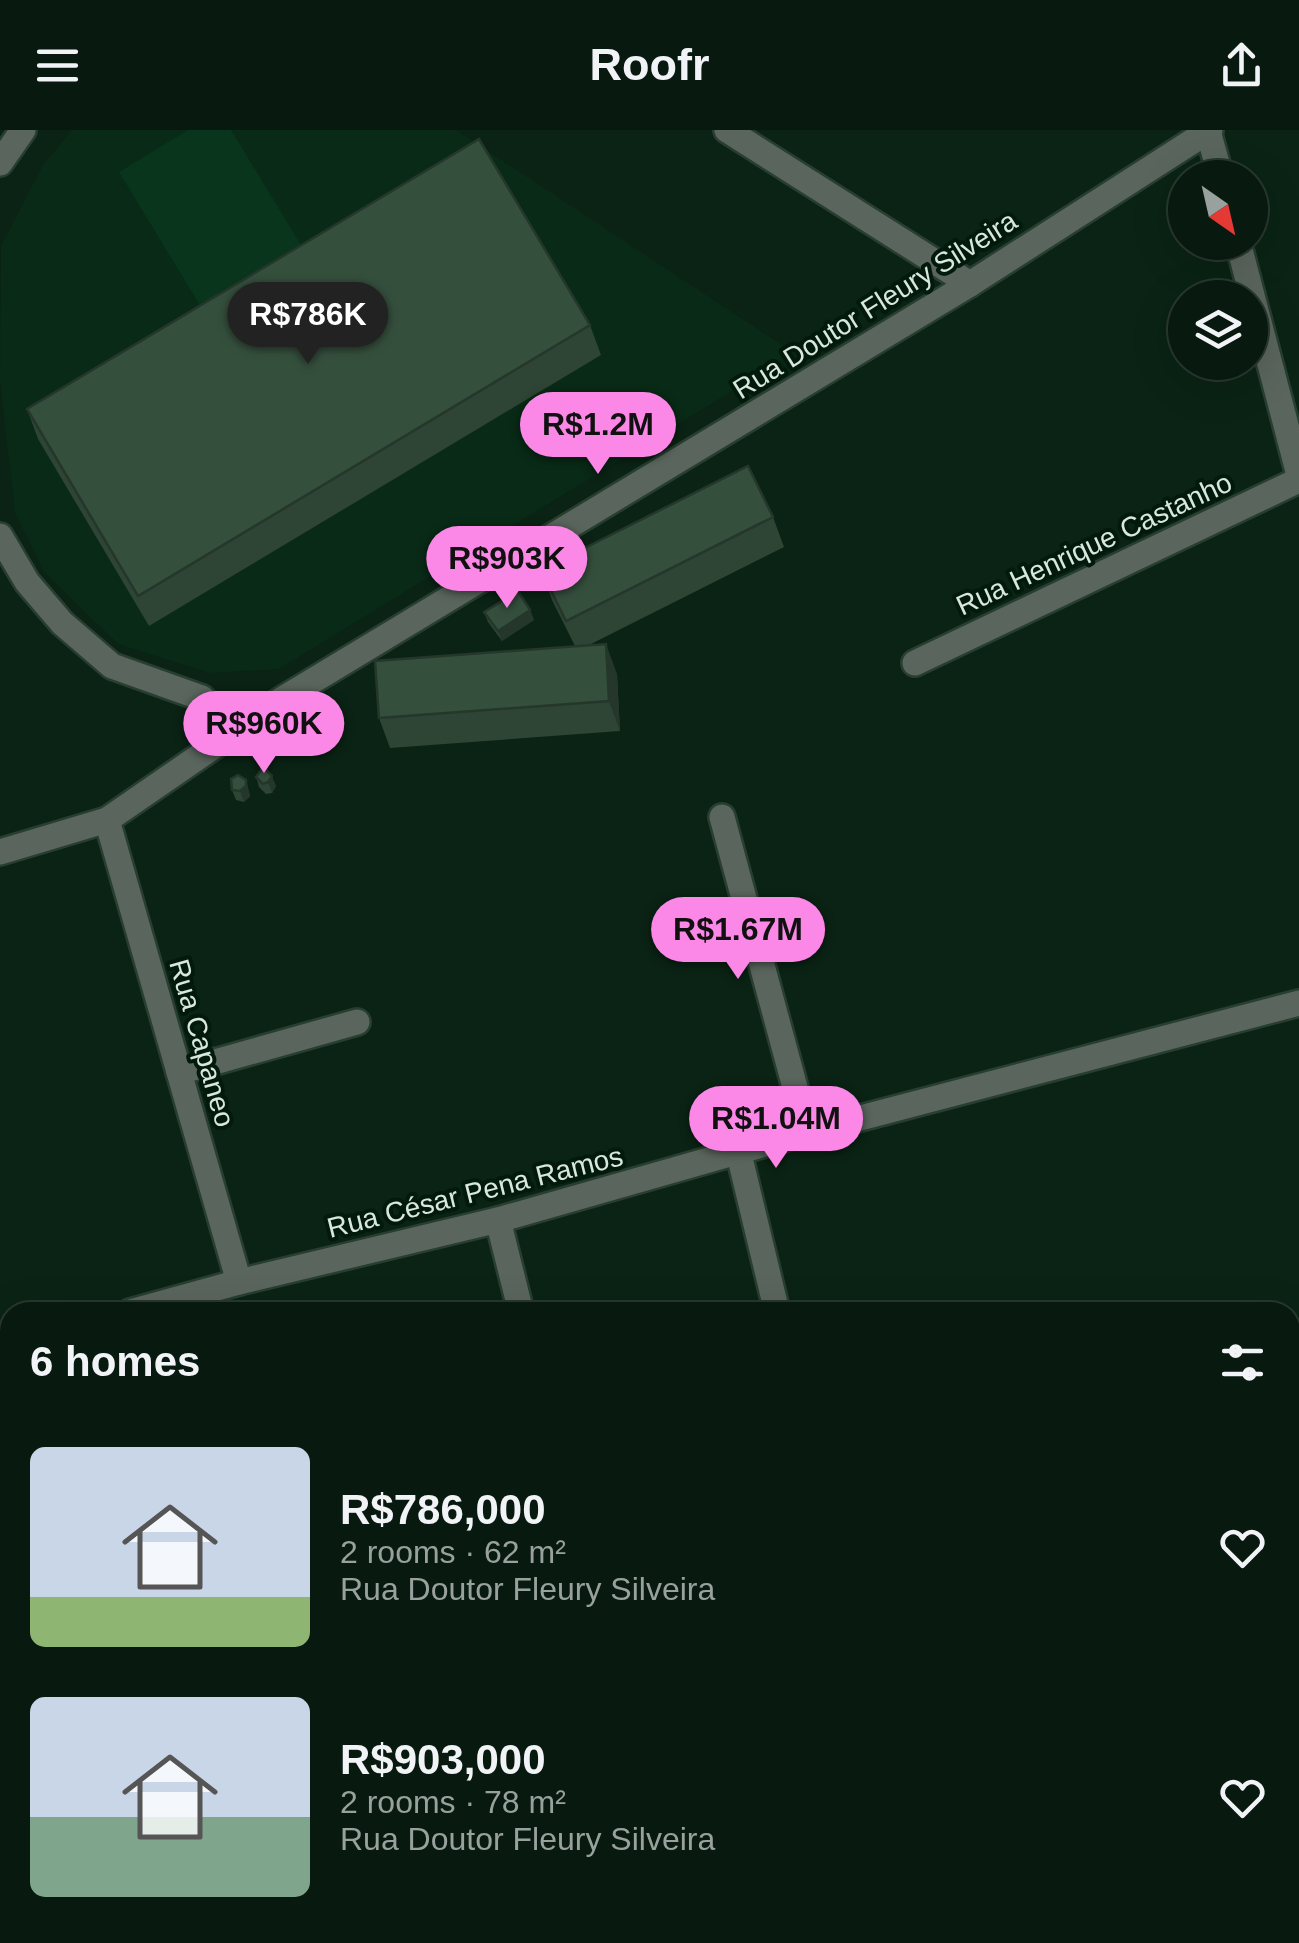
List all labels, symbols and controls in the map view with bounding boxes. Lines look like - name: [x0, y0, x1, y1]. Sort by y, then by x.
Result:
- icon: menu: [30, 38, 85, 93]
- icon: share: [1214, 38, 1269, 93]
- text: Roofr: [590, 39, 709, 90]
- north arrow: [1168, 160, 1268, 260]
- map controls: [1168, 160, 1268, 380]
- street label: Rua Doutor Fleury Silveira: [728, 205, 1023, 405]
- button: layers: [1168, 280, 1268, 380]
- pin: R$786K: [227, 282, 389, 367]
- text: R$786K: [249, 296, 367, 332]
- pin: R$1.2M: [517, 392, 679, 477]
- text: R$1.2M: [542, 406, 654, 442]
- street label: Rua Henrique Castanho: [951, 466, 1237, 622]
- pin: R$903K: [426, 526, 588, 611]
- text: R$903K: [448, 540, 566, 576]
- pin: R$960K: [183, 691, 345, 776]
- text: R$960K: [205, 705, 323, 741]
- pin: R$1.67M: [646, 897, 830, 982]
- text: R$1.67M: [673, 911, 803, 947]
- street label: Rua Capaneo: [163, 956, 241, 1130]
- pin: R$1.04M: [684, 1086, 868, 1171]
- text: R$1.04M: [711, 1100, 841, 1136]
- street label: Rua César Pena Ramos: [324, 1140, 626, 1244]
- icon: filters: [1215, 1335, 1270, 1390]
- text: 6 homes: [30, 1338, 200, 1385]
- text: R$786,000: [340, 1486, 546, 1533]
- icon: home: [110, 1487, 230, 1607]
- icon: heart: [1215, 1520, 1270, 1575]
- text: 2 rooms · 62 m²: [340, 1534, 566, 1570]
- text: Rua Doutor Fleury Silveira: [340, 1571, 715, 1607]
- text: R$903,000: [340, 1736, 546, 1783]
- icon: home: [110, 1737, 230, 1857]
- icon: heart: [1215, 1770, 1270, 1825]
- text: 2 rooms · 78 m²: [340, 1784, 566, 1820]
- text: Rua Doutor Fleury Silveira: [340, 1821, 715, 1857]

